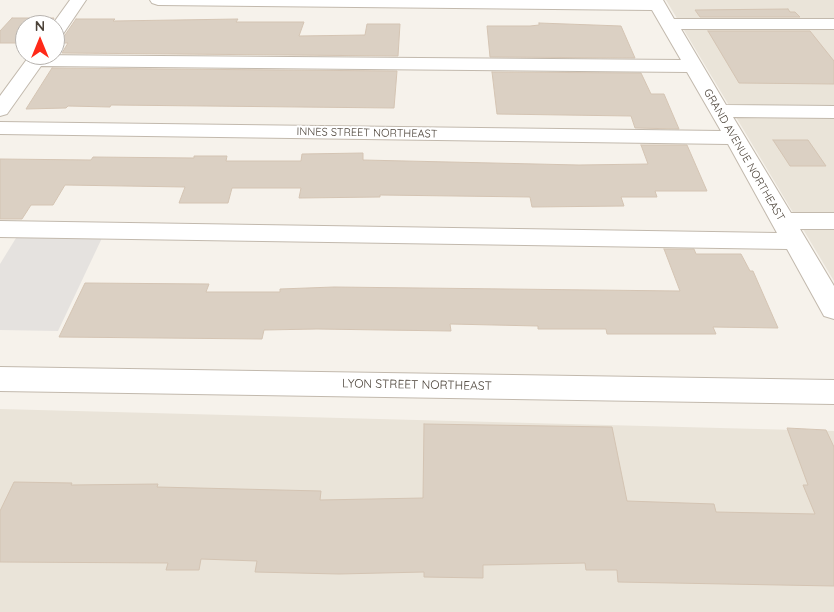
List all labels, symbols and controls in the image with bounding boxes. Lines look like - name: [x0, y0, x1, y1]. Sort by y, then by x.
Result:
- north arrow: [15, 15, 65, 65]
- text: N: [35, 17, 45, 35]
- street label: GRAND AVENUE NORTHEAST: [701, 87, 787, 223]
- street label: INNES STREET NORTHEAST: [296, 125, 438, 141]
- street label: LYON STREET NORTHEAST: [342, 376, 492, 394]

